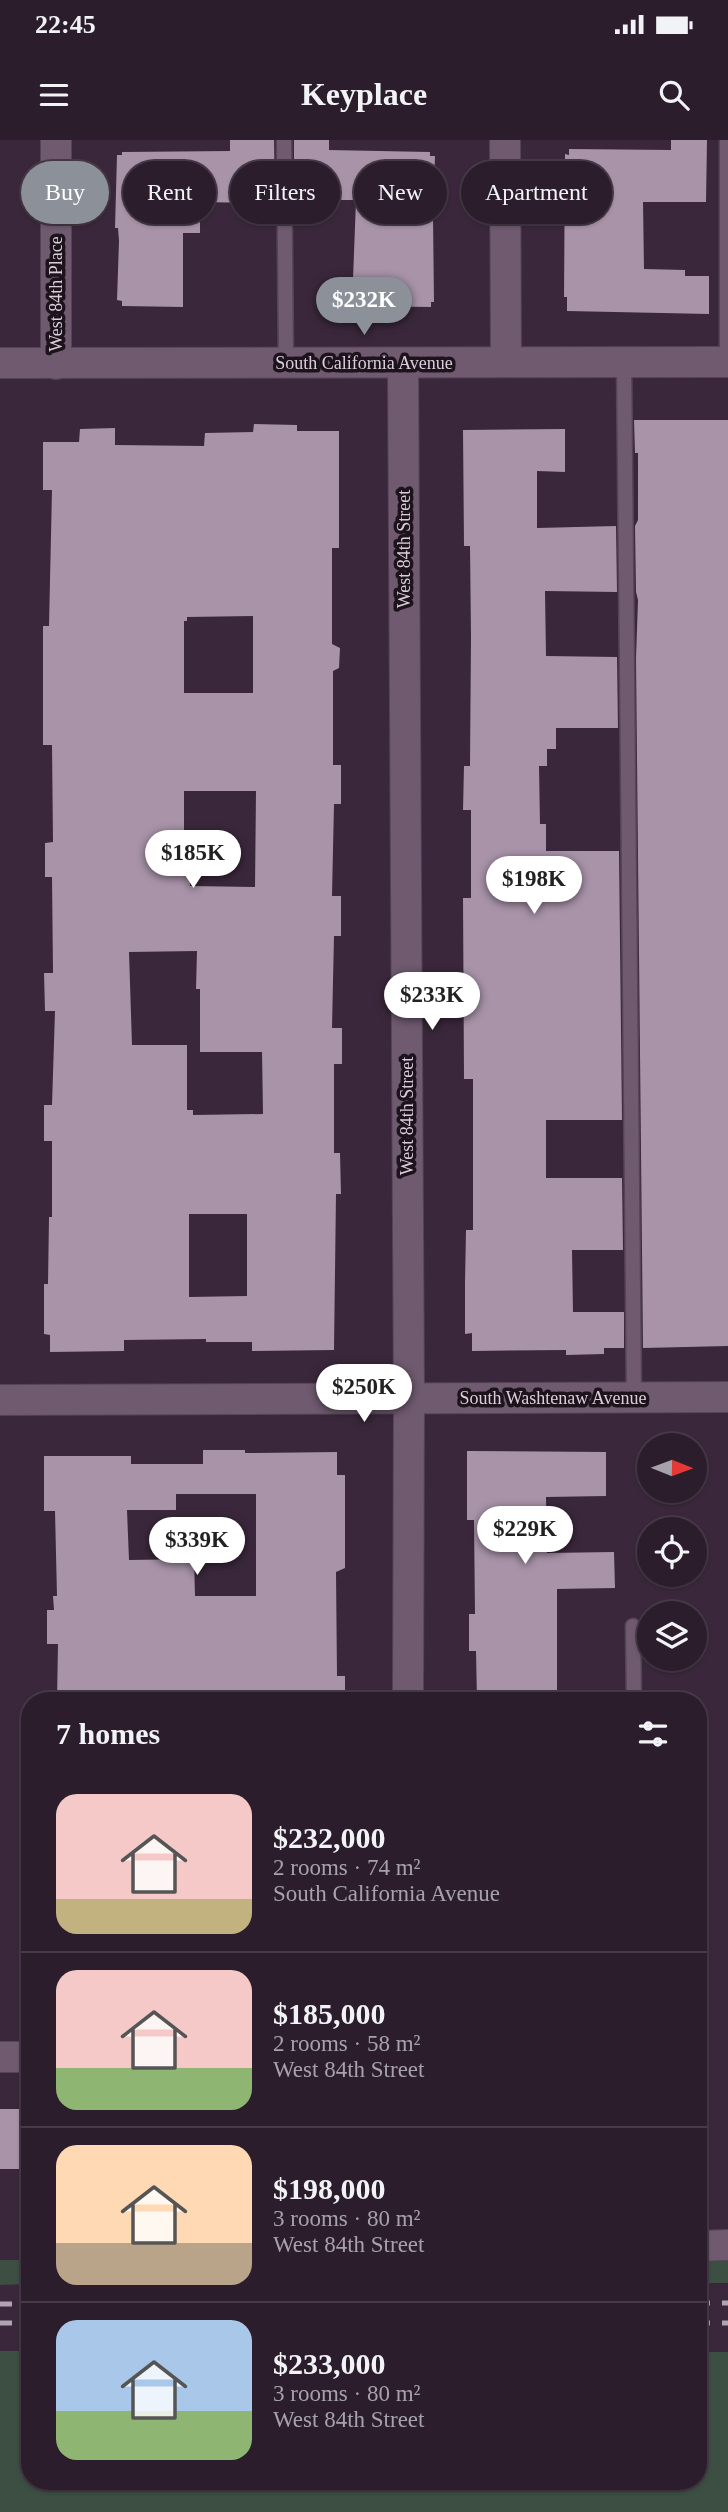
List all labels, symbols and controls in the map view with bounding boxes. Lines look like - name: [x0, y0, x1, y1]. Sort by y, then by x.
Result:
- text: 22:45: [35, 10, 96, 39]
- icon: menu: [35, 76, 73, 114]
- text: Keyplace: [301, 76, 427, 112]
- icon: search: [655, 76, 693, 114]
- chip: Buy: [21, 161, 109, 224]
- chip: Rent: [123, 161, 216, 224]
- chip: Filters: [230, 161, 340, 224]
- chip: New: [354, 161, 447, 224]
- chip: Apartment: [461, 161, 612, 224]
- street label: West 84th Place: [46, 236, 66, 352]
- pin: $232K: [315, 278, 413, 337]
- text: $232K: [332, 287, 396, 312]
- street label: South California Avenue: [275, 353, 453, 373]
- street label: West 84th Street: [394, 490, 414, 608]
- pin: $185K: [144, 830, 242, 890]
- text: $185K: [161, 840, 225, 865]
- pin: $198K: [485, 856, 583, 916]
- text: $198K: [502, 866, 566, 891]
- pin: $233K: [383, 972, 481, 1032]
- text: $233K: [400, 982, 464, 1007]
- street label: West 84th Street: [397, 1057, 417, 1175]
- pin: $250K: [315, 1364, 413, 1424]
- text: $250K: [332, 1374, 396, 1399]
- street label: South Washtenaw Avenue: [460, 1388, 646, 1408]
- north arrow: [637, 1433, 707, 1503]
- map controls: [637, 1433, 707, 1671]
- pin: $229K: [476, 1506, 574, 1566]
- text: $229K: [493, 1516, 557, 1541]
- button: locate: [637, 1517, 707, 1587]
- pin: $339K: [148, 1518, 246, 1577]
- text: $339K: [165, 1527, 229, 1552]
- button: layers: [637, 1601, 707, 1671]
- icon: filters: [634, 1715, 672, 1753]
- text: 7 homes: [56, 1717, 160, 1750]
- text: $232,000: [273, 1821, 386, 1854]
- icon: home: [112, 1822, 196, 1906]
- text: 2 rooms · 74 m²: [273, 1855, 420, 1880]
- text: South California Avenue: [273, 1881, 500, 1906]
- text: $185,000: [273, 1997, 386, 2030]
- icon: home: [112, 1998, 196, 2082]
- text: 2 rooms · 58 m²: [273, 2031, 420, 2056]
- text: West 84th Street: [273, 2057, 424, 2082]
- text: $198,000: [273, 2172, 386, 2205]
- icon: home: [112, 2173, 196, 2257]
- text: 3 rooms · 80 m²: [273, 2206, 420, 2231]
- text: West 84th Street: [273, 2232, 424, 2257]
- text: $233,000: [273, 2347, 386, 2380]
- icon: home: [112, 2348, 196, 2432]
- text: 3 rooms · 80 m²: [273, 2381, 420, 2406]
- text: West 84th Street: [273, 2407, 424, 2432]

